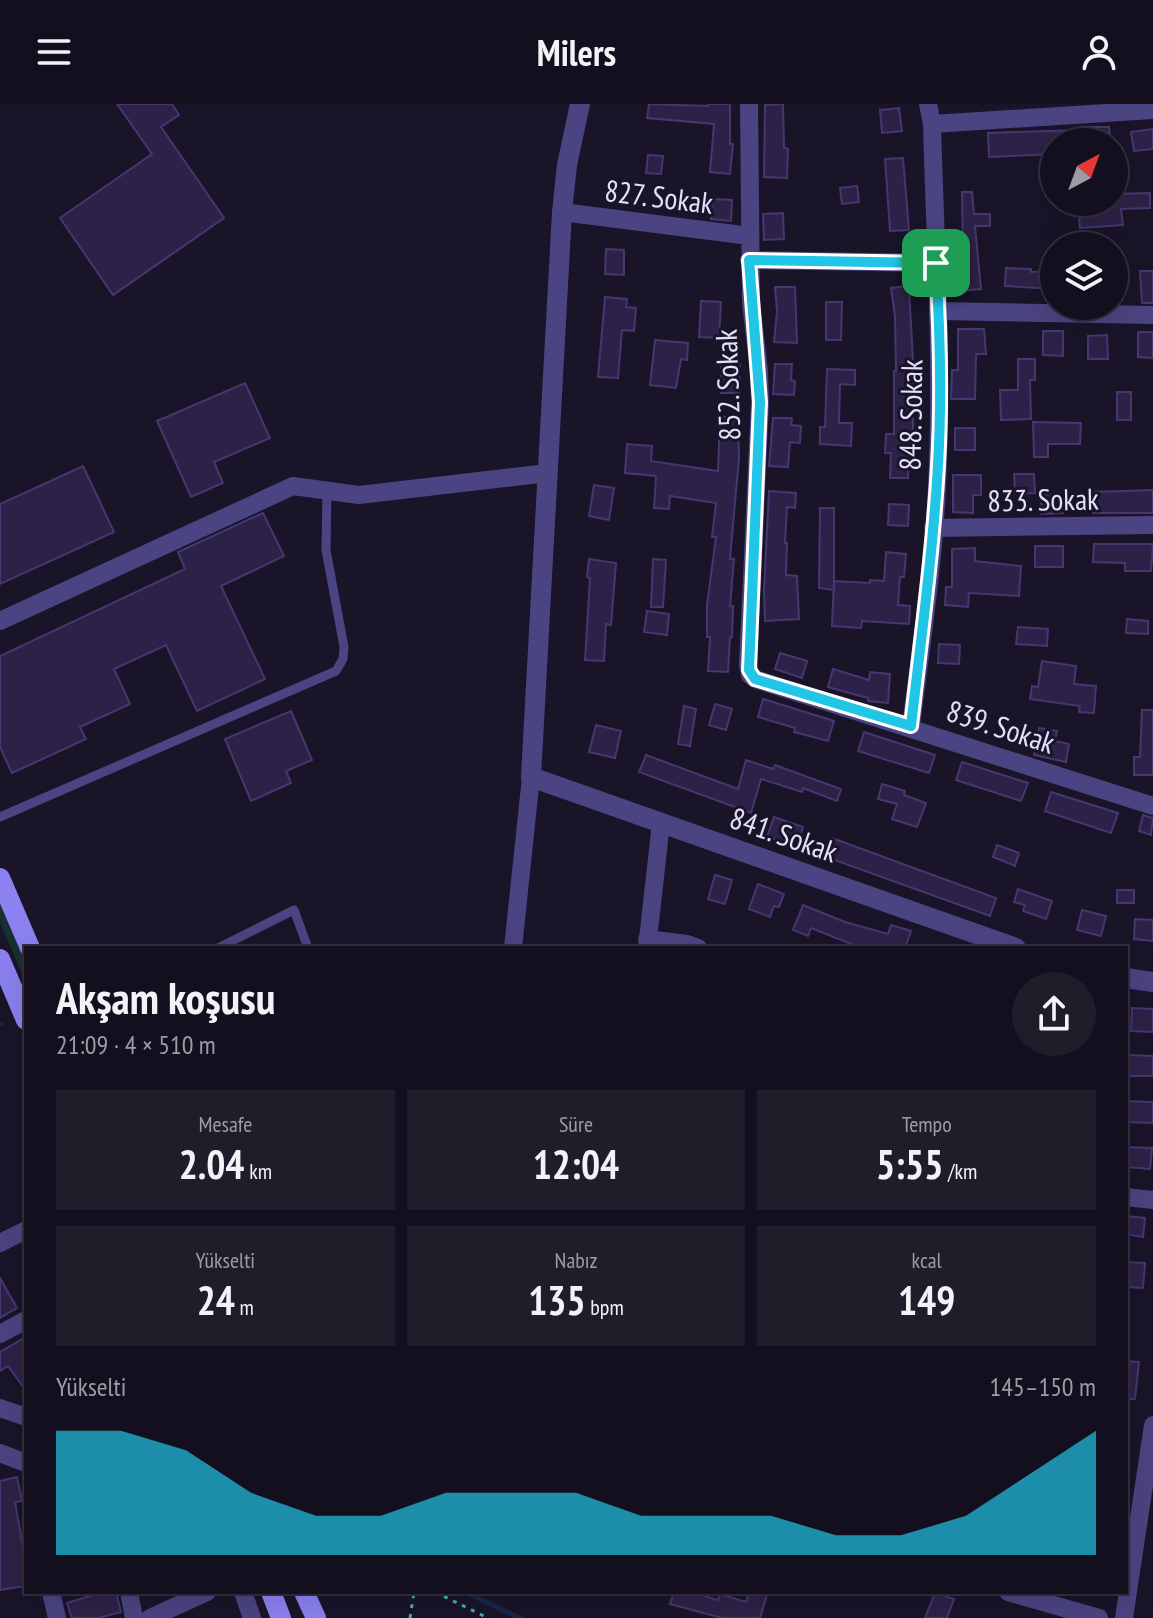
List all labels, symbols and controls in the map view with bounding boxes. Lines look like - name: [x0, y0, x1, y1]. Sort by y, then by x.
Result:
- text: Milers: [537, 29, 616, 76]
- icon: menu: [32, 30, 76, 74]
- icon: person: [1077, 30, 1121, 74]
- north arrow: [1040, 128, 1128, 216]
- map controls: [1040, 128, 1128, 320]
- street label: 827. Sokak: [603, 170, 716, 222]
- pin: [902, 229, 970, 297]
- button: layers: [1040, 232, 1128, 320]
- icon: arrive: [914, 241, 958, 285]
- street label: 852. Sokak: [706, 328, 748, 441]
- street label: 848. Sokak: [890, 359, 930, 471]
- street label: 833. Sokak: [987, 479, 1099, 519]
- street label: 839. Sokak: [942, 690, 1060, 762]
- street label: 841. Sokak: [725, 797, 843, 871]
- text: Akşam koşusu: [56, 969, 275, 1026]
- button: share: [1012, 972, 1096, 1056]
- text: 21:09 · 4 × 510 m: [56, 1028, 216, 1061]
- text: Mesafe: [198, 1110, 252, 1138]
- text: Süre: [559, 1110, 593, 1138]
- text: Tempo: [902, 1110, 952, 1138]
- text: 2.04: [179, 1138, 244, 1190]
- text: 12:04: [533, 1138, 619, 1190]
- text: 5:55: [876, 1138, 943, 1190]
- text: km: [244, 1157, 272, 1185]
- text: /km: [943, 1157, 977, 1185]
- text: Yükselti: [196, 1246, 255, 1274]
- text: Nabız: [555, 1246, 597, 1274]
- text: kcal: [912, 1246, 942, 1274]
- text: 24: [197, 1274, 235, 1326]
- text: 135: [528, 1274, 586, 1326]
- text: 149: [898, 1274, 955, 1326]
- text: m: [235, 1293, 254, 1321]
- text: bpm: [586, 1293, 624, 1321]
- text: Yükselti: [56, 1370, 126, 1403]
- text: 145–150 m: [990, 1370, 1096, 1403]

